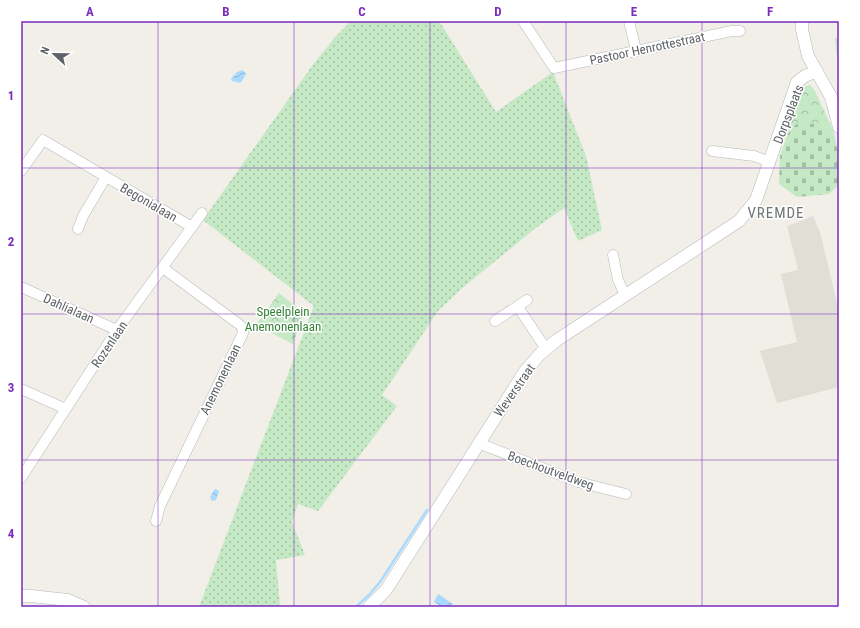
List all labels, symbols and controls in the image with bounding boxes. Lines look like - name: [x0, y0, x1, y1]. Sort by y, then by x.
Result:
- text: A: [86, 4, 94, 19]
- text: B: [222, 4, 230, 19]
- text: C: [358, 4, 366, 19]
- text: D: [494, 4, 502, 19]
- text: E: [631, 4, 638, 19]
- text: F: [767, 4, 773, 19]
- street label: Pastoor Henrottestraat: [588, 29, 706, 68]
- north arrow: [34, 34, 74, 74]
- text: N: [38, 45, 53, 56]
- street label: Dorpsplaats: [770, 83, 807, 146]
- text: 1: [8, 88, 14, 103]
- street label: Begonialaan: [118, 180, 180, 225]
- district label: VREMDE: [747, 204, 805, 222]
- text: 2: [8, 234, 15, 249]
- street label: Dahlialaan: [41, 291, 96, 326]
- park label: Speelplein Anemonenlaan: [245, 304, 321, 334]
- street label: Rozenlaan: [88, 318, 130, 370]
- street label: Anemonenlaan: [197, 341, 244, 417]
- street label: Weverstraat: [491, 361, 538, 420]
- text: 3: [8, 380, 14, 395]
- street label: Boechoutveldweg: [506, 448, 596, 493]
- text: 4: [8, 526, 15, 541]

